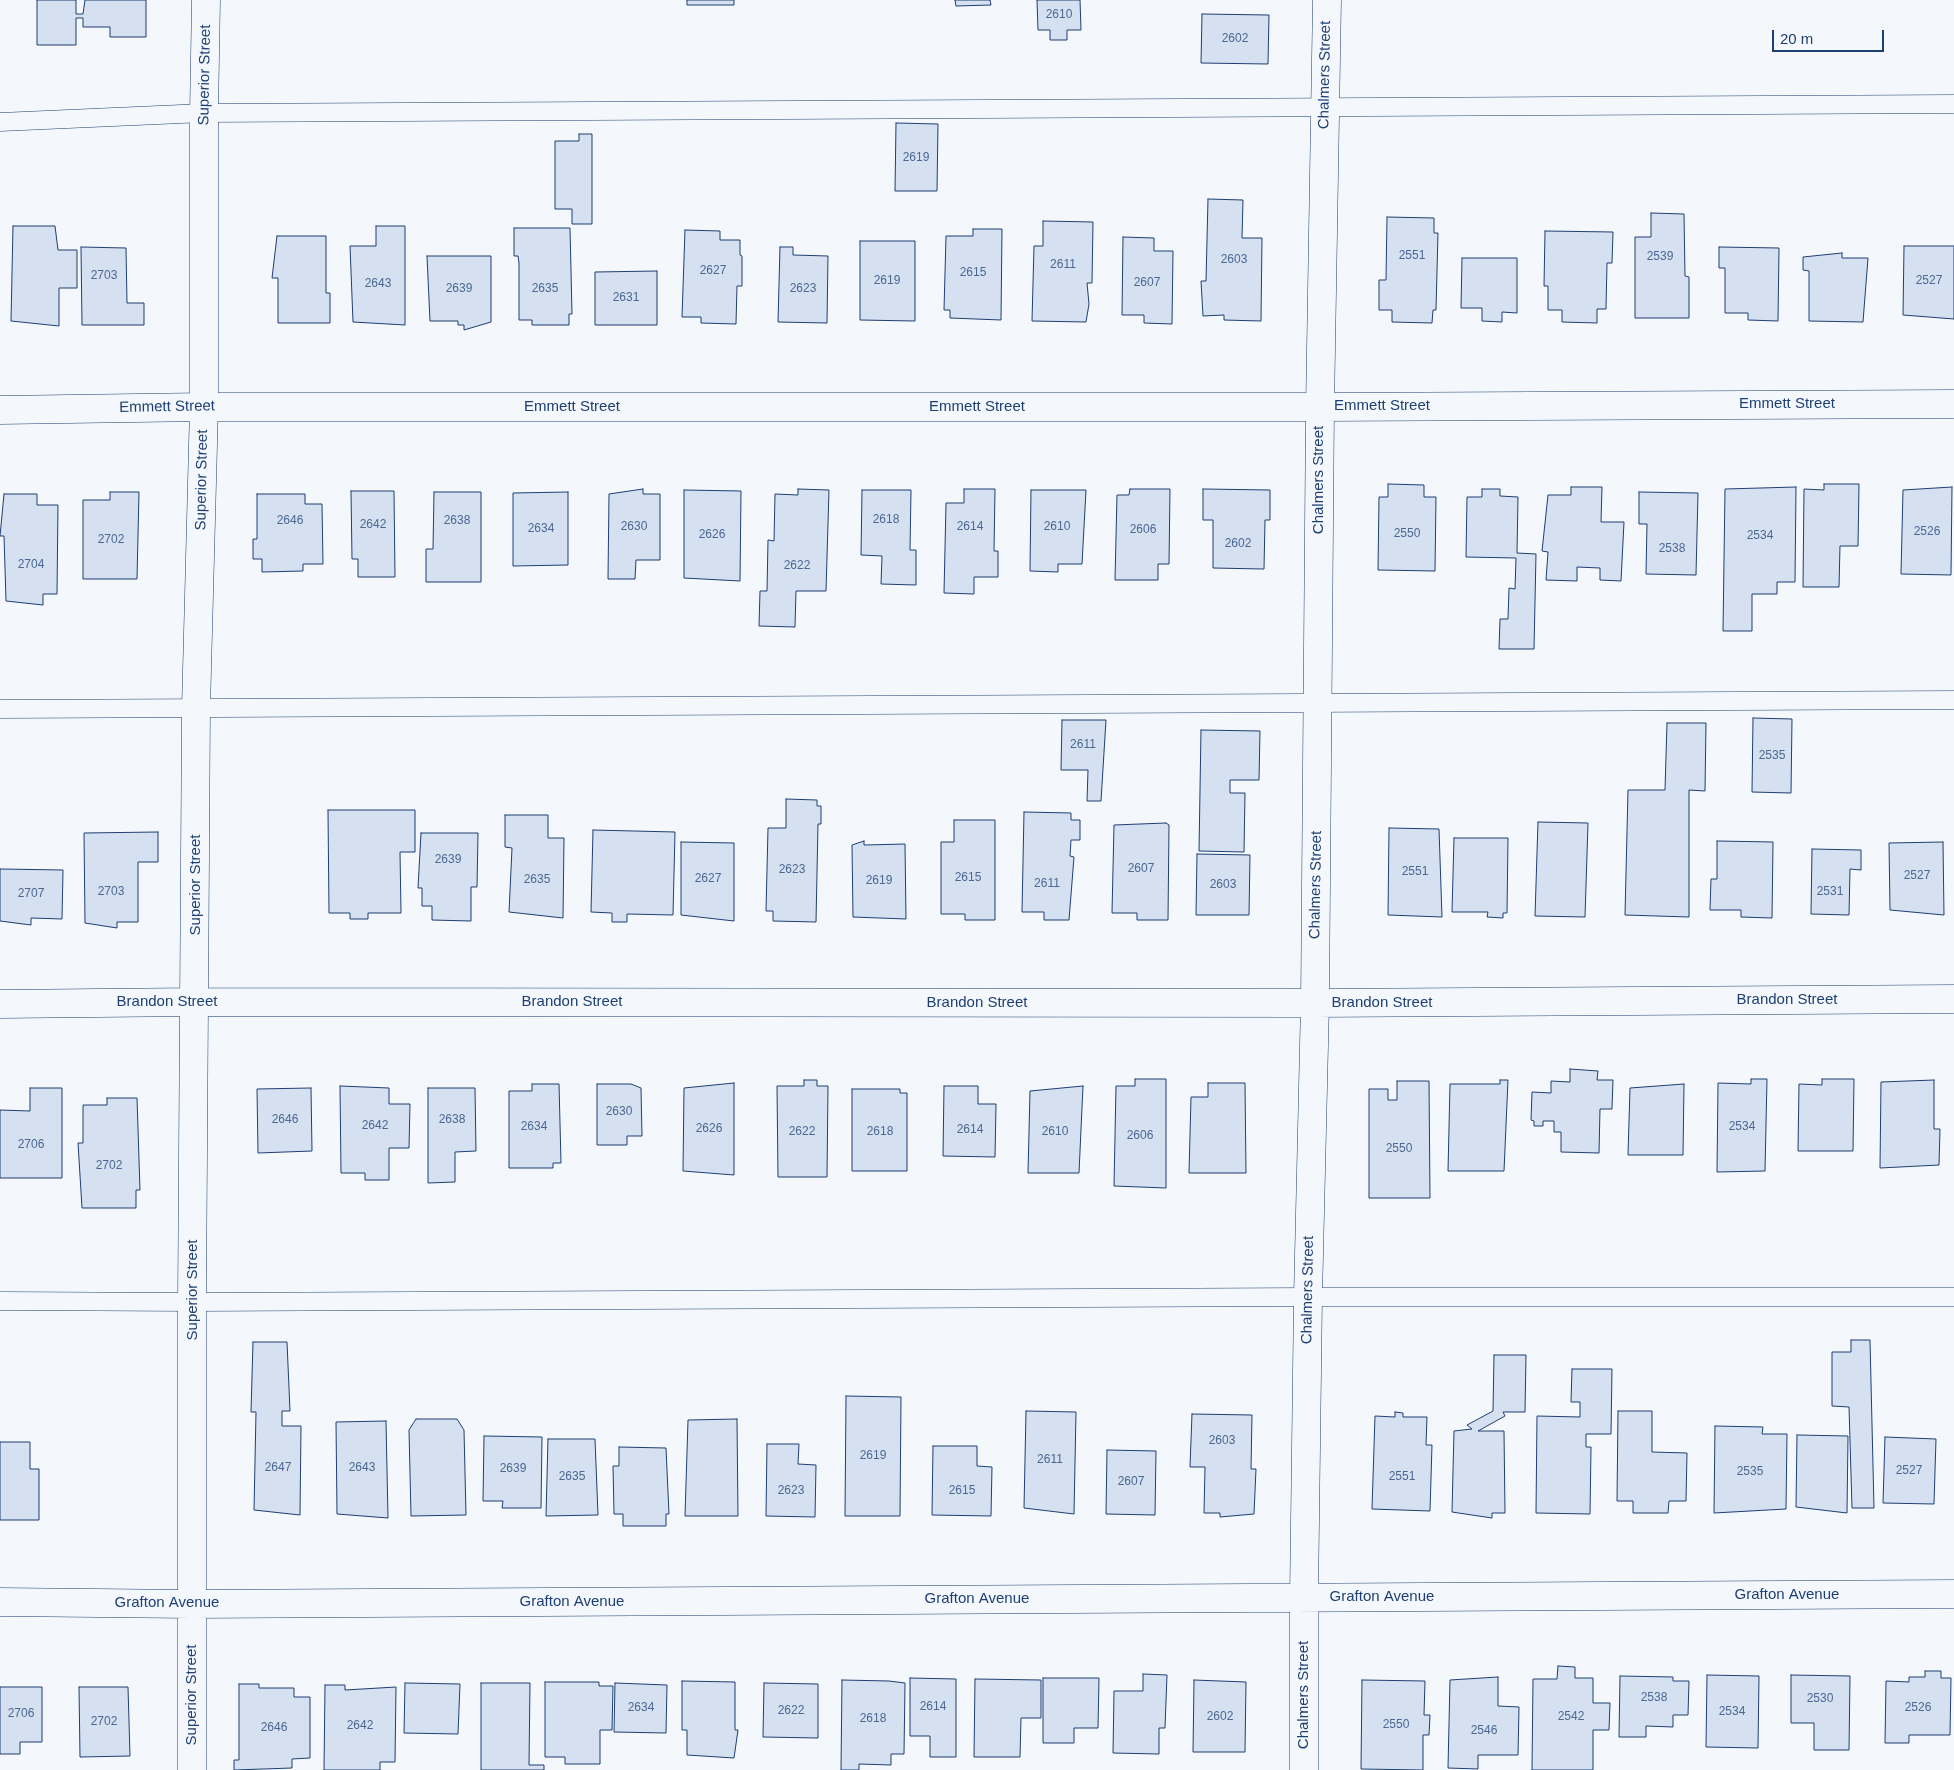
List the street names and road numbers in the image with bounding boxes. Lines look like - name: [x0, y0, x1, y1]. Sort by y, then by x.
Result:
- street label: Chalmers Street: [1315, 21, 1335, 129]
- street label: Superior Street: [195, 24, 215, 126]
- street label: Emmett Street: [1739, 395, 1835, 413]
- street label: Emmett Street: [119, 397, 215, 417]
- street label: Emmett Street: [1334, 397, 1430, 415]
- street label: Emmett Street: [524, 398, 620, 416]
- street label: Emmett Street: [929, 398, 1025, 416]
- street label: Chalmers Street: [1310, 426, 1328, 534]
- street label: Superior Street: [192, 429, 212, 531]
- street label: Chalmers Street: [1306, 831, 1326, 939]
- street label: Superior Street: [187, 835, 205, 935]
- street label: Brandon Street: [1737, 991, 1837, 1009]
- street label: Brandon Street: [117, 993, 217, 1011]
- street label: Brandon Street: [522, 993, 622, 1011]
- street label: Brandon Street: [927, 994, 1027, 1012]
- street label: Brandon Street: [1332, 994, 1432, 1012]
- street label: Chalmers Street: [1298, 1236, 1318, 1344]
- street label: Superior Street: [184, 1240, 202, 1340]
- street label: Grafton Avenue: [1735, 1586, 1839, 1604]
- street label: Grafton Avenue: [1330, 1588, 1434, 1606]
- street label: Grafton Avenue: [925, 1590, 1029, 1608]
- street label: Grafton Avenue: [520, 1593, 624, 1611]
- street label: Grafton Avenue: [115, 1594, 219, 1612]
- street label: Chalmers Street: [1295, 1641, 1313, 1749]
- street label: Superior Street: [183, 1645, 201, 1745]

